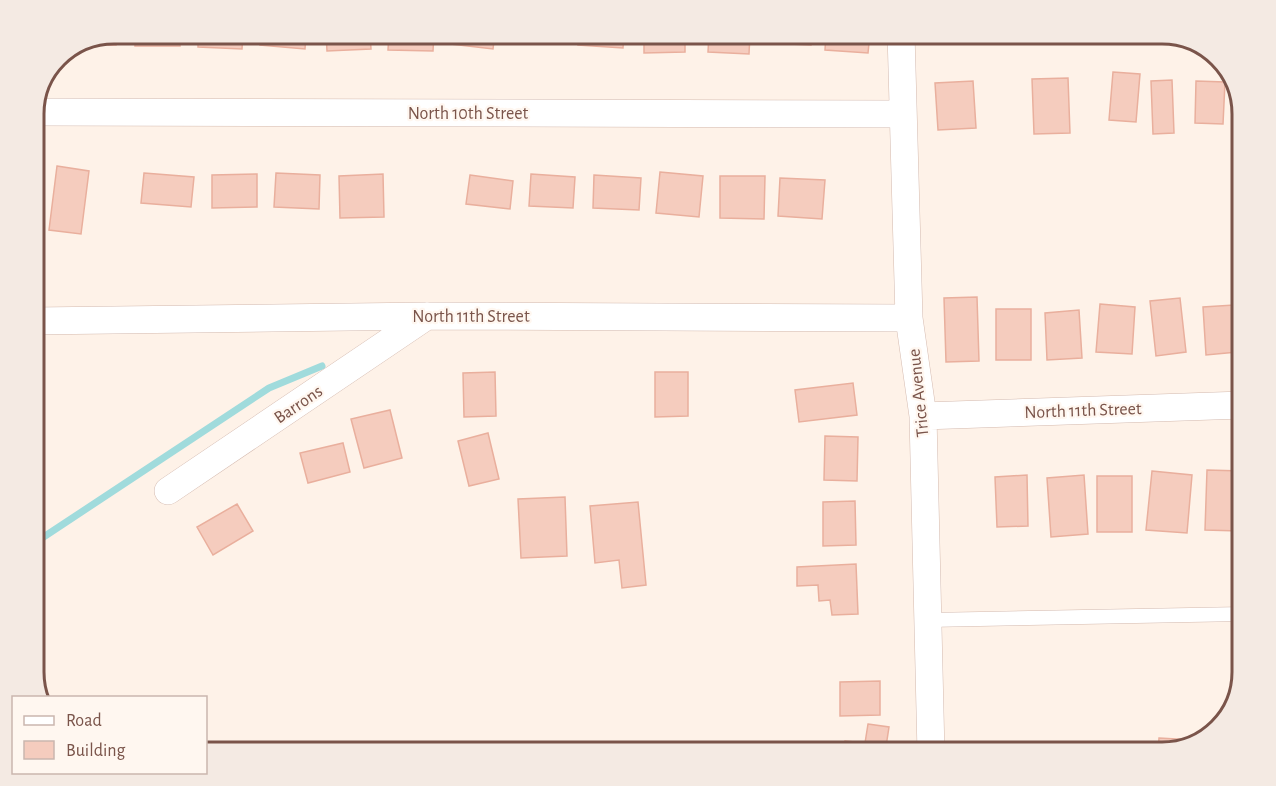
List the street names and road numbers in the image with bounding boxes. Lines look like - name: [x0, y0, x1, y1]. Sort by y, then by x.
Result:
- street label: North 10th Street: [408, 105, 529, 123]
- street label: North 11th Street: [412, 308, 530, 326]
- street label: Trice Avenue: [905, 348, 933, 438]
- street label: Barrons: [271, 382, 326, 427]
- street label: North 11th Street: [1024, 400, 1142, 422]

